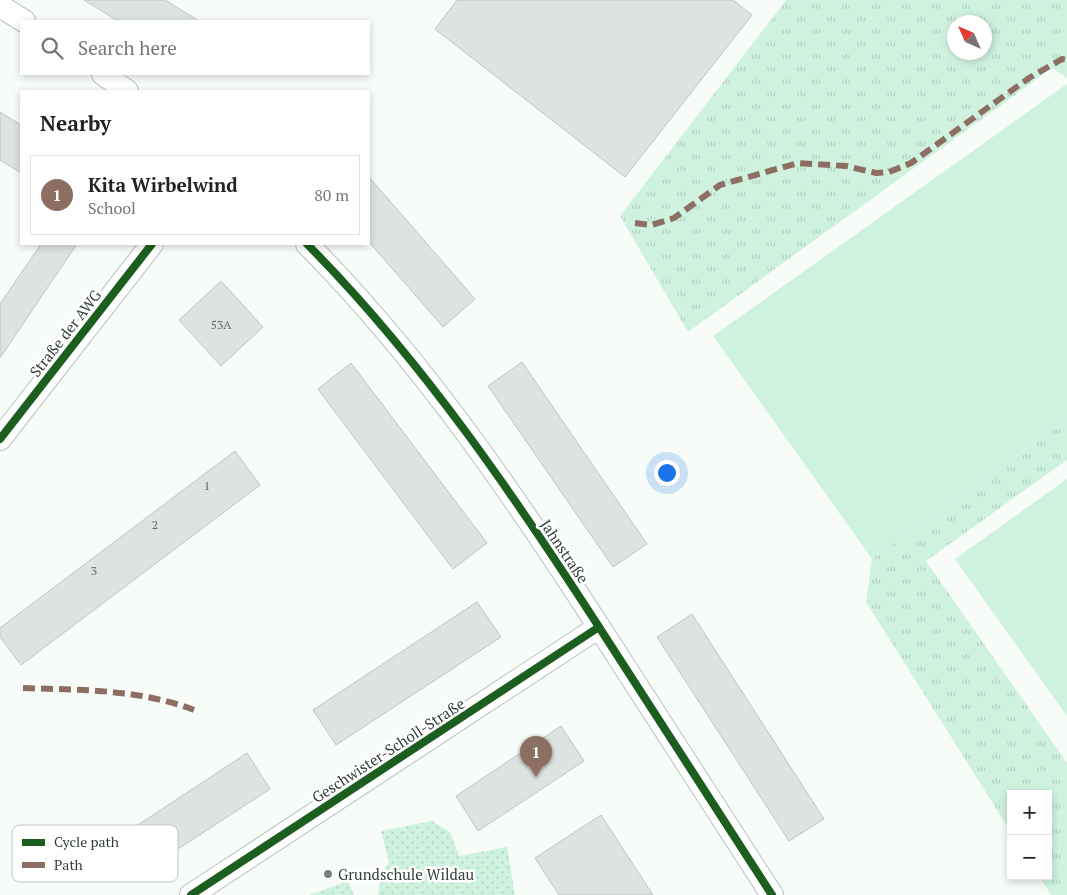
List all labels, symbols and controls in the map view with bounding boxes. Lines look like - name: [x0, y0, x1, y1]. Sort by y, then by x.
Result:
- north arrow: [947, 15, 992, 60]
- search box: [20, 20, 370, 75]
- icon: search: [38, 34, 66, 62]
- text: Search here: [78, 35, 177, 60]
- text: Nearby: [40, 109, 111, 137]
- text: Kita Wirbelwind: [88, 172, 238, 197]
- text: 1: [52, 184, 62, 206]
- text: 80 m: [314, 184, 349, 206]
- text: School: [88, 197, 136, 219]
- street label: Straße der AWG: [25, 285, 106, 381]
- house number: 53A: [211, 317, 232, 332]
- your location: [654, 460, 680, 486]
- house number: 1: [204, 478, 210, 493]
- street label: Jahnstraße: [536, 515, 594, 587]
- house number: 2: [152, 517, 158, 532]
- house number: 3: [91, 563, 97, 578]
- street label: Geschwister-Scholl-Straße: [308, 693, 468, 807]
- pin: 1: [520, 736, 552, 777]
- map controls: [1007, 790, 1052, 880]
- button: +: [1007, 790, 1052, 835]
- legend: [12, 825, 178, 882]
- text: Cycle path: [54, 832, 119, 851]
- button: −: [1007, 835, 1052, 880]
- text: Path: [54, 855, 83, 874]
- place label: Grundschule Wildau: [338, 864, 474, 884]
- marker: Grundschule Wildau: [322, 868, 334, 880]

